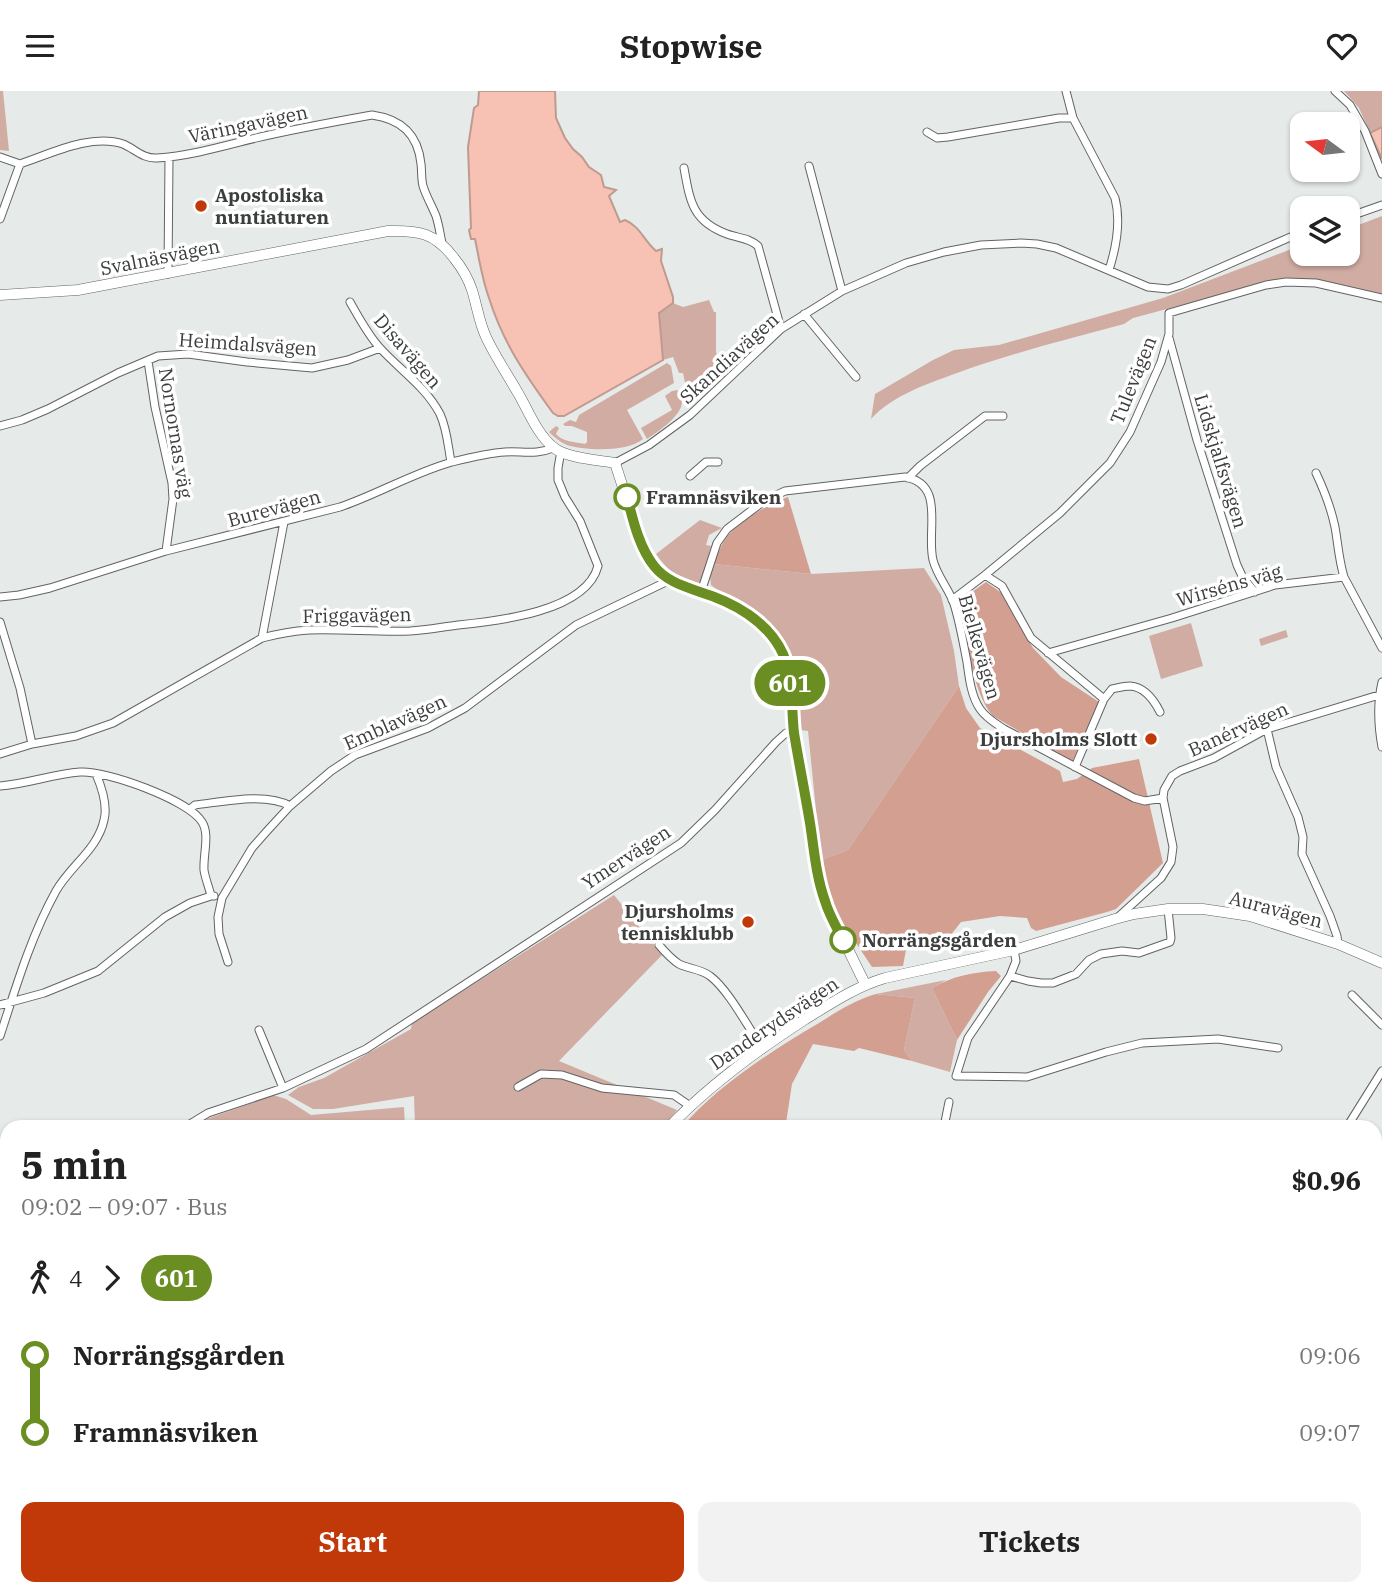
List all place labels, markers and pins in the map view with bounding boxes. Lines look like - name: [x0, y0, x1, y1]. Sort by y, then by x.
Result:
- place label: Apostoliska nuntiaturen: [215, 183, 329, 229]
- marker: Apostoliska nuntiaturen: [193, 198, 209, 214]
- marker: Framnäsviken: [614, 484, 640, 510]
- place label: Framnäsviken: [646, 485, 782, 509]
- place label: Djursholms Slott: [980, 727, 1137, 751]
- marker: Djursholms Slott: [1143, 731, 1159, 747]
- place label: Djursholms tennisklubb: [621, 899, 734, 945]
- marker: Djursholms tennisklubb: [740, 914, 756, 930]
- marker: Norrängsgården: [830, 927, 856, 953]
- place label: Norrängsgården: [862, 928, 1017, 952]

